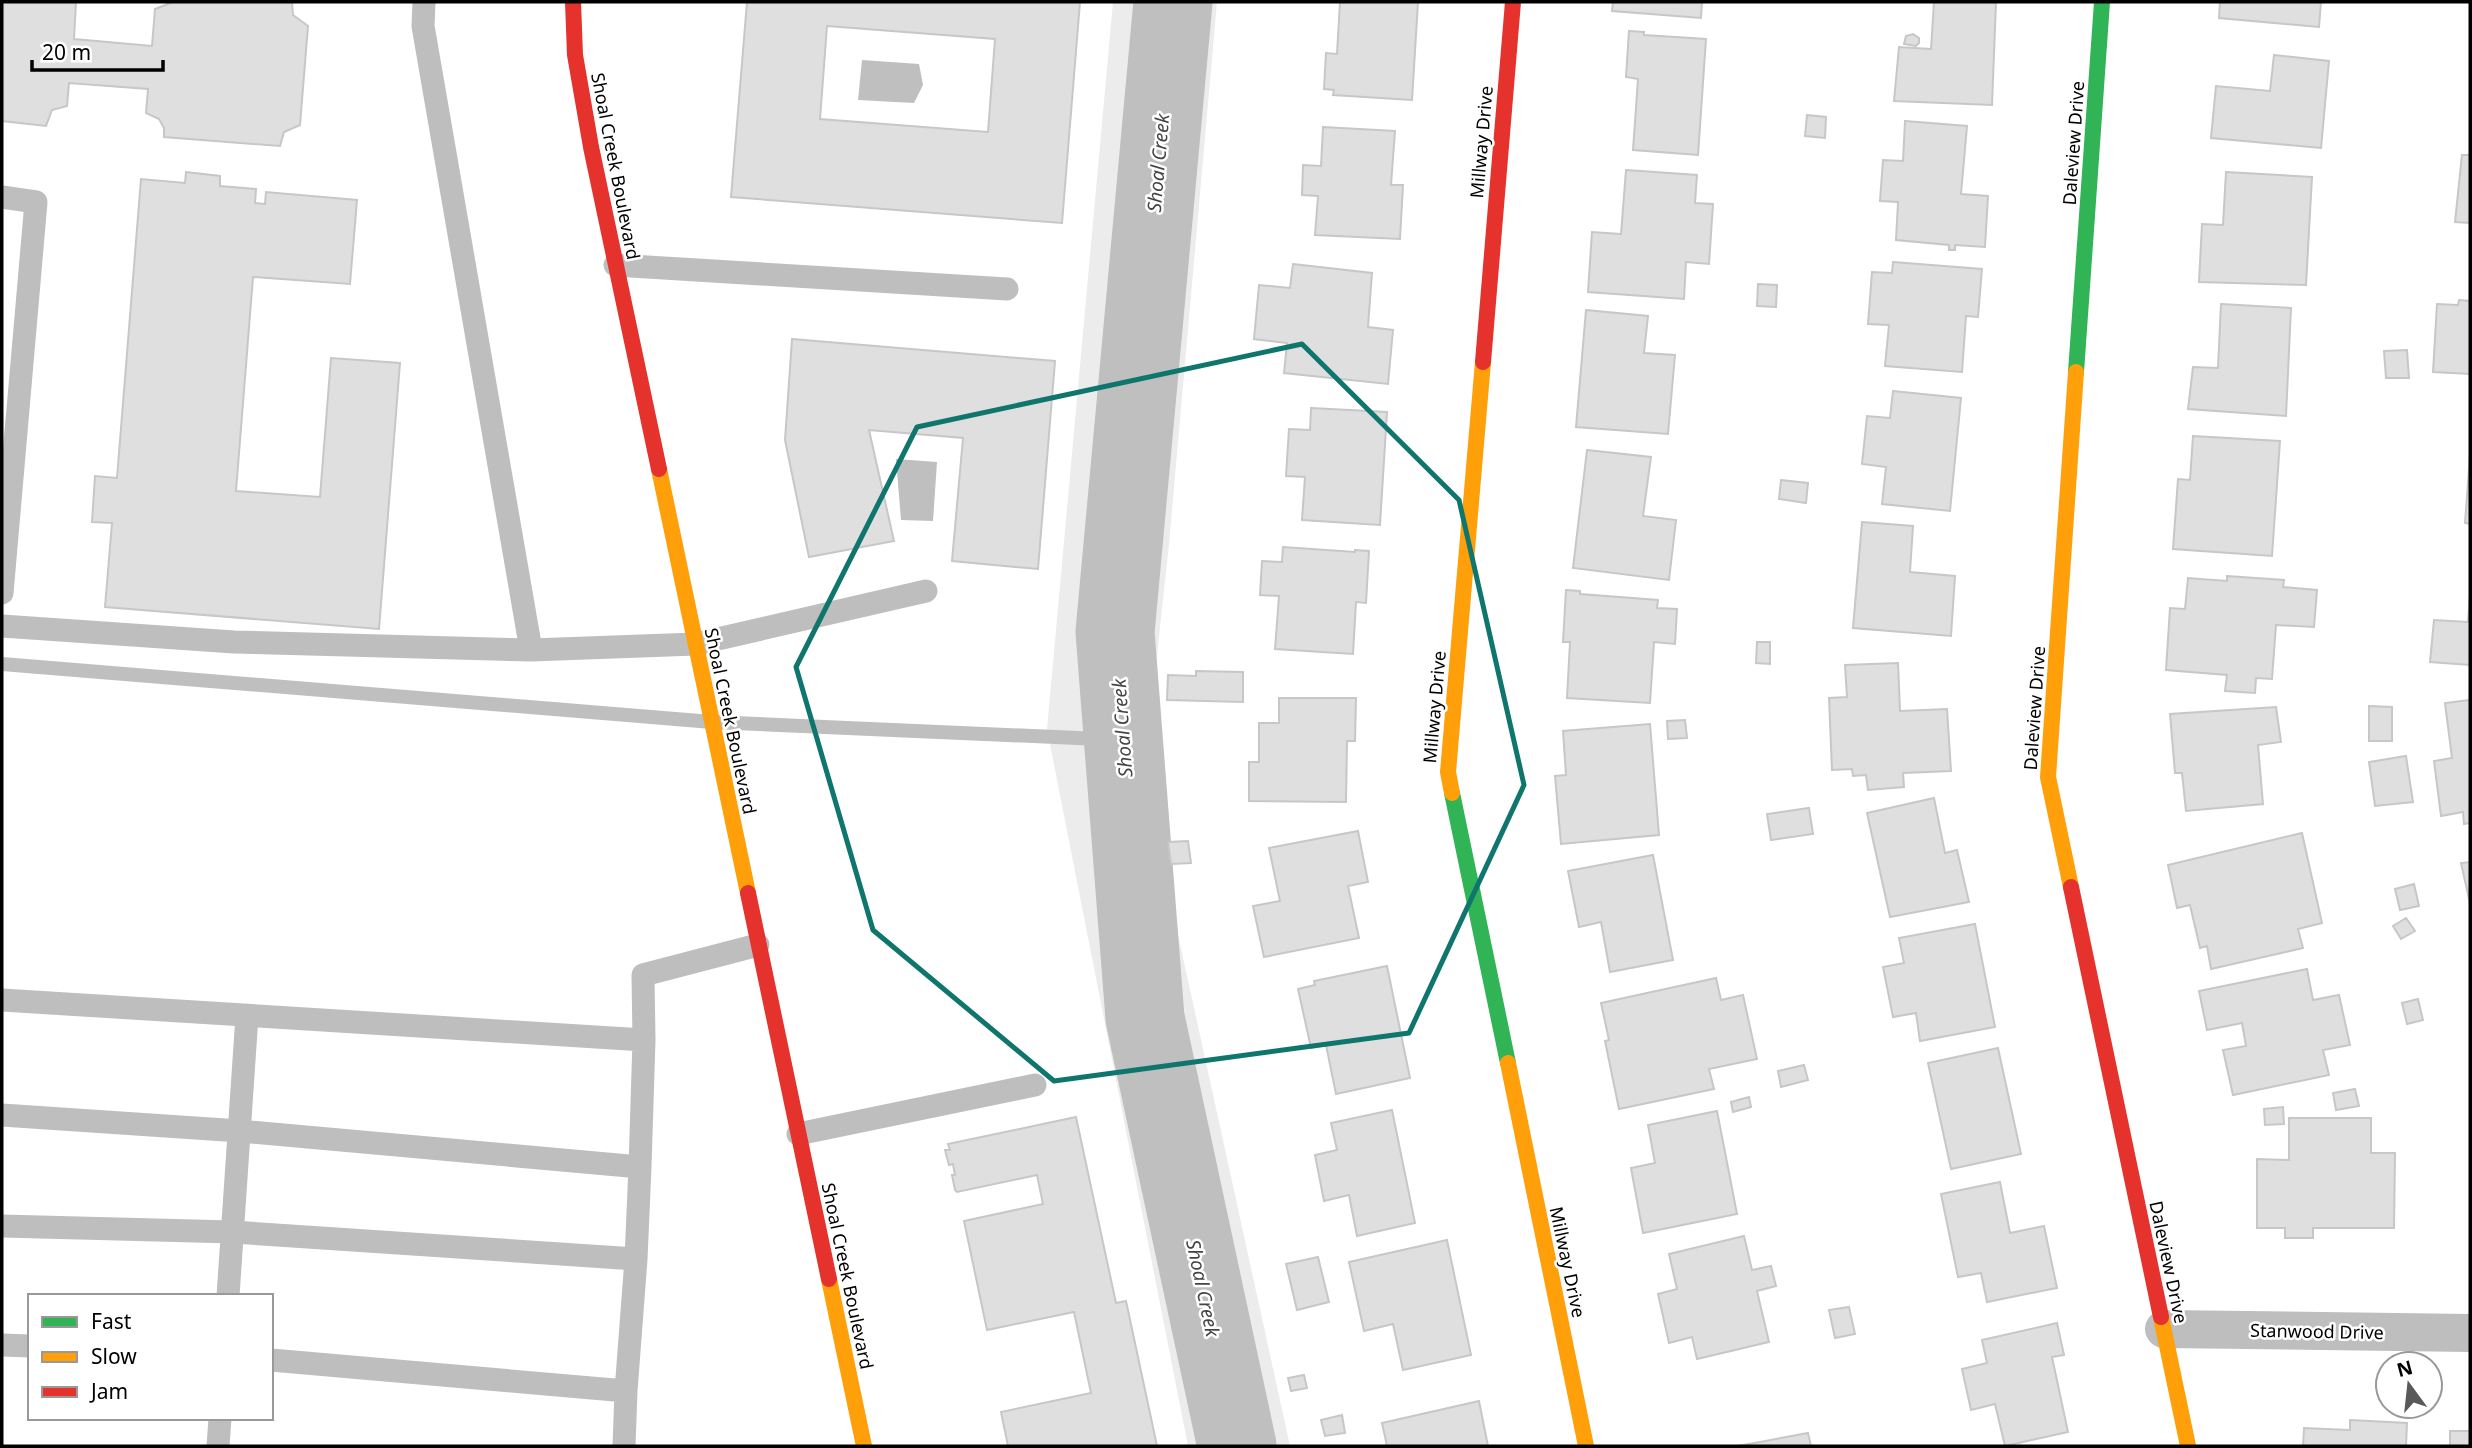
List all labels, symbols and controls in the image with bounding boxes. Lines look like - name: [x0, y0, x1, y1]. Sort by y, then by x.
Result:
- scale bar: [32, 28, 163, 72]
- text: 20 m: [42, 38, 91, 66]
- street label: Shoal Creek Boulevard: [586, 71, 646, 261]
- street label: Daleview Drive: [2057, 80, 2089, 206]
- street label: Millway Drive: [1464, 85, 1498, 199]
- water label: Shoal Creek: [1141, 112, 1175, 213]
- street label: Shoal Creek Boulevard: [700, 626, 762, 816]
- street label: Daleview Drive: [2018, 645, 2050, 771]
- street label: Millway Drive: [1417, 650, 1451, 764]
- water label: Shoal Creek: [1106, 677, 1138, 778]
- street label: Shoal Creek Boulevard: [817, 1181, 879, 1371]
- street label: Daleview Drive: [2144, 1199, 2194, 1325]
- street label: Millway Drive: [1545, 1204, 1591, 1320]
- water label: Shoal Creek: [1180, 1237, 1226, 1340]
- legend: [28, 1294, 273, 1420]
- text: Fast: [91, 1307, 132, 1335]
- street label: Stanwood Drive: [2250, 1318, 2384, 1344]
- text: Slow: [91, 1342, 137, 1370]
- north arrow: [2374, 1350, 2444, 1420]
- text: N: [2394, 1354, 2415, 1383]
- text: Jam: [89, 1377, 128, 1405]

